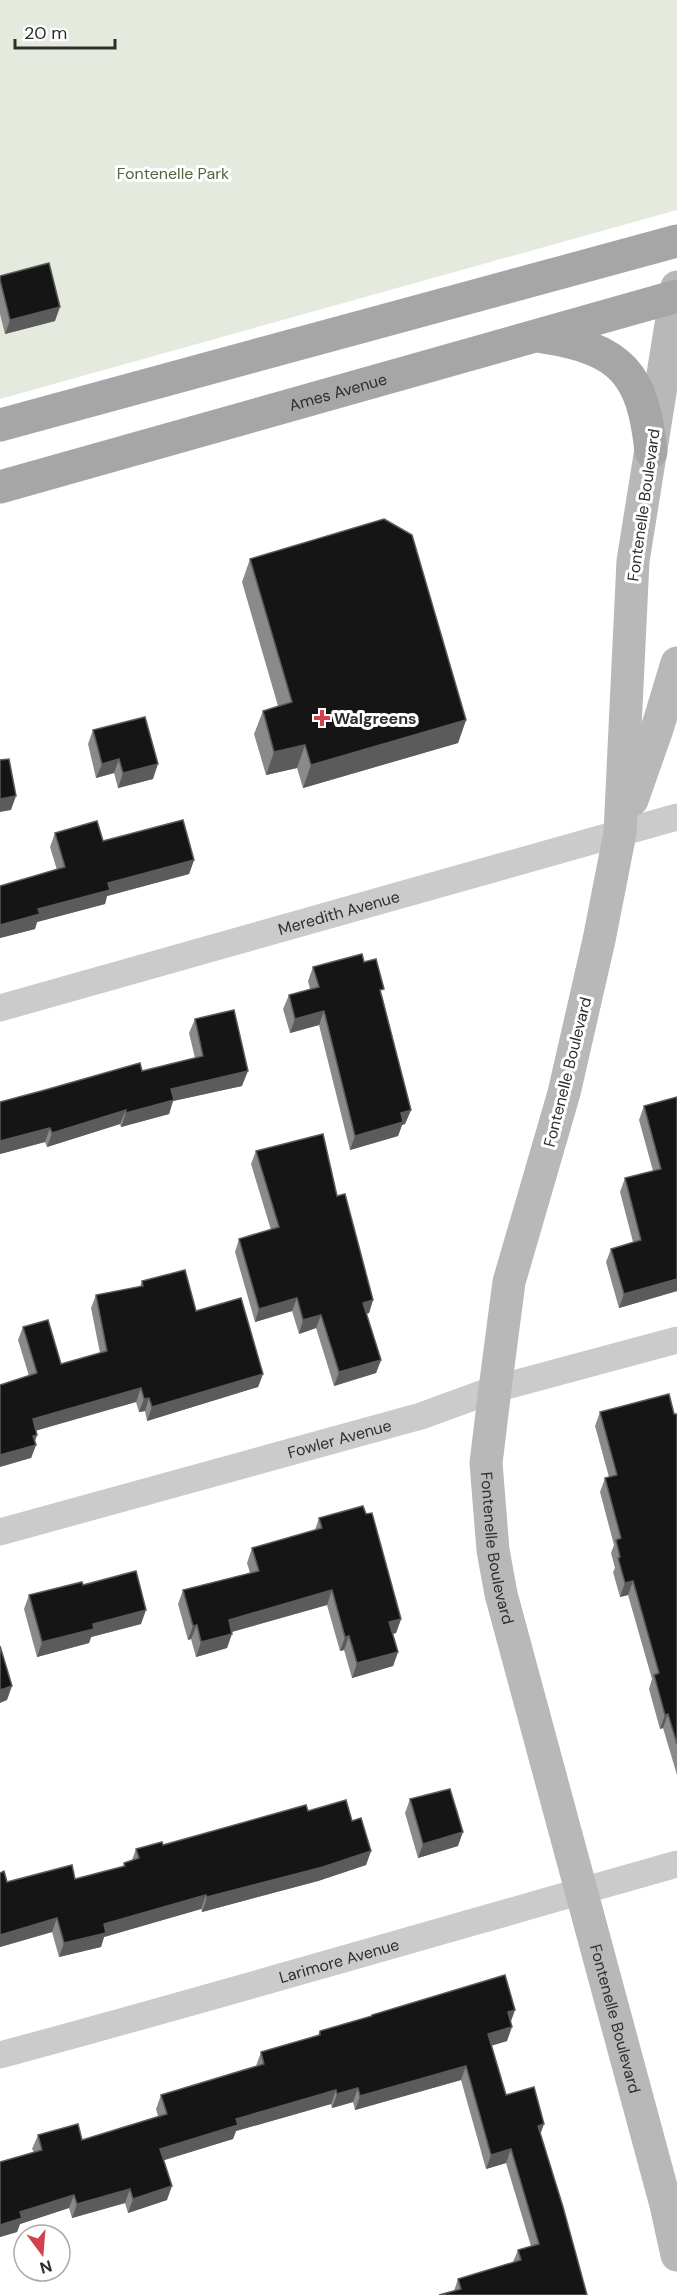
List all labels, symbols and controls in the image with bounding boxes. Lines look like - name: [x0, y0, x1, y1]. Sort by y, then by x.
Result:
- scale bar: [15, 12, 116, 50]
- text: 20 m: [24, 21, 67, 45]
- park label: Fontenelle Park: [117, 163, 229, 184]
- street label: Ames Avenue: [287, 368, 389, 416]
- street label: Fontenelle Boulevard: [622, 427, 665, 583]
- place label: Walgreens: [334, 708, 417, 729]
- marker: Walgreens: [315, 711, 329, 725]
- street label: Meredith Avenue: [276, 886, 402, 940]
- street label: Fontenelle Boulevard: [539, 995, 596, 1149]
- street label: Fowler Avenue: [285, 1415, 394, 1463]
- street label: Fontenelle Boulevard: [476, 1471, 519, 1627]
- street label: Larimore Avenue: [277, 1934, 402, 1988]
- street label: Fontenelle Boulevard: [585, 1942, 645, 2096]
- north arrow: [12, 2223, 72, 2283]
- text: N: [37, 2255, 55, 2279]

